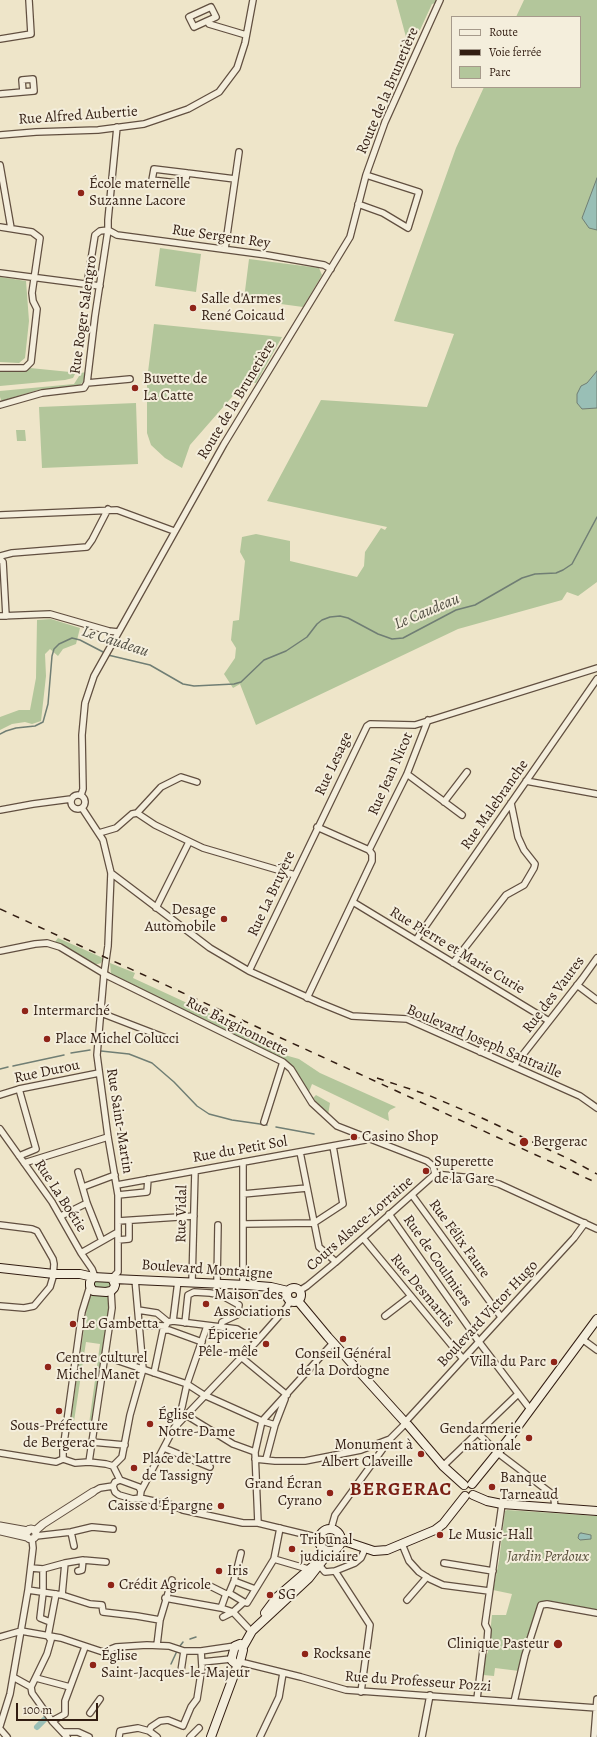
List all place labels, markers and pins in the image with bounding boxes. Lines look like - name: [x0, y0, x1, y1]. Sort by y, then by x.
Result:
- place label: École maternelle Suzanne Lacore: [89, 175, 190, 210]
- marker: École maternelle Suzanne Lacore: [76, 188, 86, 198]
- place label: Salle d'Armes René Coicaud: [201, 290, 285, 325]
- marker: Salle d'Armes René Coicaud: [188, 303, 198, 313]
- place label: Buvette de La Catte: [143, 370, 208, 405]
- marker: Buvette de La Catte: [130, 383, 140, 393]
- place label: Desage Automobile: [145, 901, 216, 936]
- marker: Desage Automobile: [219, 914, 229, 924]
- place label: Intermarché: [33, 1002, 110, 1020]
- marker: Intermarché: [20, 1006, 30, 1016]
- place label: Place Michel Colucci: [55, 1030, 179, 1048]
- marker: Place Michel Colucci: [42, 1034, 52, 1044]
- place label: Casino Shop: [362, 1128, 438, 1146]
- marker: Casino Shop: [349, 1132, 359, 1142]
- place label: Bergerac: [533, 1133, 587, 1151]
- marker: Bergerac: [518, 1136, 530, 1148]
- place label: Superette de la Gare: [434, 1153, 495, 1188]
- marker: Superette de la Gare: [421, 1166, 431, 1176]
- place label: Maison des Associations: [214, 1286, 291, 1321]
- marker: Maison des Associations: [201, 1299, 211, 1309]
- place label: Le Gambetta: [81, 1315, 159, 1333]
- marker: Le Gambetta: [68, 1319, 78, 1329]
- place label: Épicerie Pêle-mêle: [198, 1326, 258, 1361]
- marker: Conseil Général de la Dordogne: [338, 1334, 348, 1344]
- marker: Épicerie Pêle-mêle: [261, 1339, 271, 1349]
- place label: Conseil Général de la Dordogne: [295, 1345, 391, 1380]
- place label: Centre culturel Michel Manet: [56, 1349, 147, 1384]
- place label: Villa du Parc: [470, 1353, 546, 1371]
- marker: Villa du Parc: [549, 1357, 559, 1367]
- marker: Centre culturel Michel Manet: [43, 1362, 53, 1372]
- marker: Sous-Préfecture de Bergerac: [54, 1406, 64, 1416]
- place label: Église Notre-Dame: [158, 1406, 235, 1441]
- place label: Sous-Préfecture de Bergerac: [10, 1417, 108, 1452]
- marker: Église Notre-Dame: [145, 1419, 155, 1429]
- place label: Gendarmerie nationale: [440, 1420, 521, 1455]
- marker: Gendarmerie nationale: [524, 1433, 534, 1443]
- place label: Monument à Albert Claveille: [322, 1436, 413, 1471]
- marker: Monument à Albert Claveille: [416, 1449, 426, 1459]
- place label: Place de Lattre de Tassigny: [142, 1450, 231, 1485]
- marker: Place de Lattre de Tassigny: [129, 1463, 139, 1473]
- place label: Banque Tarneaud: [500, 1469, 558, 1504]
- place label: Grand Écran Cyrano: [245, 1475, 322, 1510]
- marker: Banque Tarneaud: [487, 1482, 497, 1492]
- marker: Grand Écran Cyrano: [325, 1488, 335, 1498]
- place label: Caisse d'Épargne: [108, 1497, 213, 1515]
- marker: Caisse d'Épargne: [216, 1501, 226, 1511]
- place label: Le Music-Hall: [448, 1526, 533, 1544]
- marker: Le Music-Hall: [435, 1530, 445, 1540]
- place label: Tribunal judiciaire: [300, 1531, 358, 1566]
- marker: Tribunal judiciaire: [287, 1544, 297, 1554]
- place label: Iris: [227, 1562, 248, 1580]
- marker: Iris: [214, 1566, 224, 1576]
- place label: Crédit Agricole: [119, 1576, 211, 1594]
- marker: Crédit Agricole: [106, 1580, 116, 1590]
- place label: SG: [278, 1586, 296, 1604]
- marker: SG: [265, 1590, 275, 1600]
- place label: Clinique Pasteur: [447, 1635, 549, 1653]
- marker: Clinique Pasteur: [552, 1638, 564, 1650]
- place label: Rocksane: [313, 1645, 371, 1663]
- place label: Église Saint-Jacques-le-Majeur: [101, 1647, 250, 1682]
- marker: Rocksane: [300, 1649, 310, 1659]
- marker: Église Saint-Jacques-le-Majeur: [88, 1660, 98, 1670]

